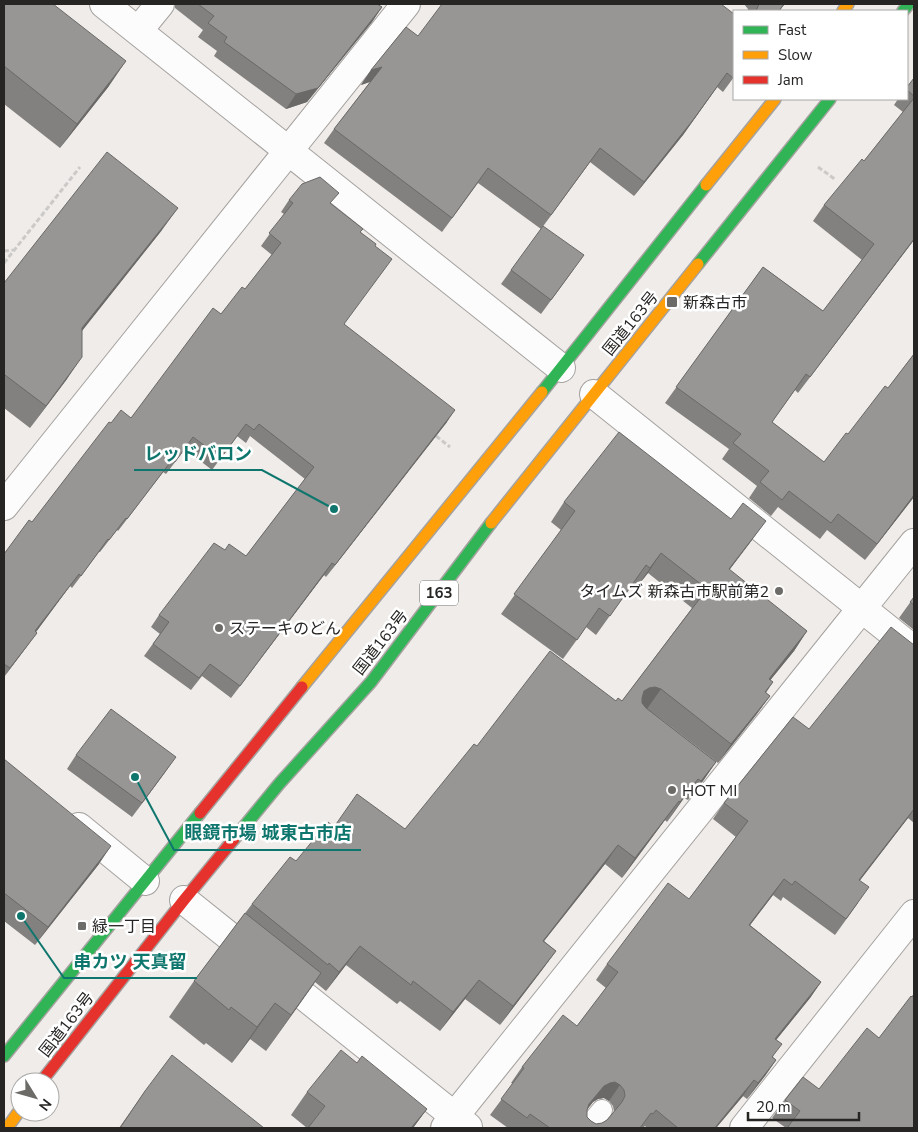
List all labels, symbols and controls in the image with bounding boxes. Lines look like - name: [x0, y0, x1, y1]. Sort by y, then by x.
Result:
- legend: [733, 10, 908, 100]
- text: Fast: [778, 20, 807, 40]
- text: Slow: [778, 45, 813, 65]
- text: Jam: [777, 70, 804, 90]
- street label: 国道163号: [598, 287, 663, 360]
- place label: 新森古市: [683, 292, 747, 314]
- marker: 新森古市: [665, 295, 679, 309]
- callout: レッドバロン: [134, 437, 262, 470]
- text: レッドバロン: [144, 442, 252, 466]
- road number: 163: [420, 580, 458, 606]
- place label: タイムズ 新森古市駅前第2: [580, 581, 769, 603]
- marker: タイムズ 新森古市駅前第2: [773, 585, 785, 597]
- street label: 国道163号: [348, 606, 413, 680]
- place label: ステーキのどん: [229, 618, 341, 640]
- marker: ステーキのどん: [213, 622, 225, 634]
- place label: HOT MI: [682, 780, 737, 802]
- marker: HOT MI: [666, 784, 678, 796]
- callout: 眼鏡市場 城東古市店: [174, 817, 361, 850]
- text: 眼鏡市場 城東古市店: [185, 821, 351, 845]
- place label: 緑一丁目: [92, 916, 156, 938]
- marker: 緑一丁目: [76, 920, 88, 932]
- callout: 串カツ 天真留: [64, 945, 197, 978]
- text: 串カツ 天真留: [74, 950, 186, 974]
- street label: 国道163号: [34, 988, 99, 1062]
- north arrow: [10, 1072, 60, 1122]
- scale bar: [748, 1090, 859, 1122]
- text: N: [34, 1095, 56, 1114]
- text: 20 m: [756, 1097, 791, 1117]

